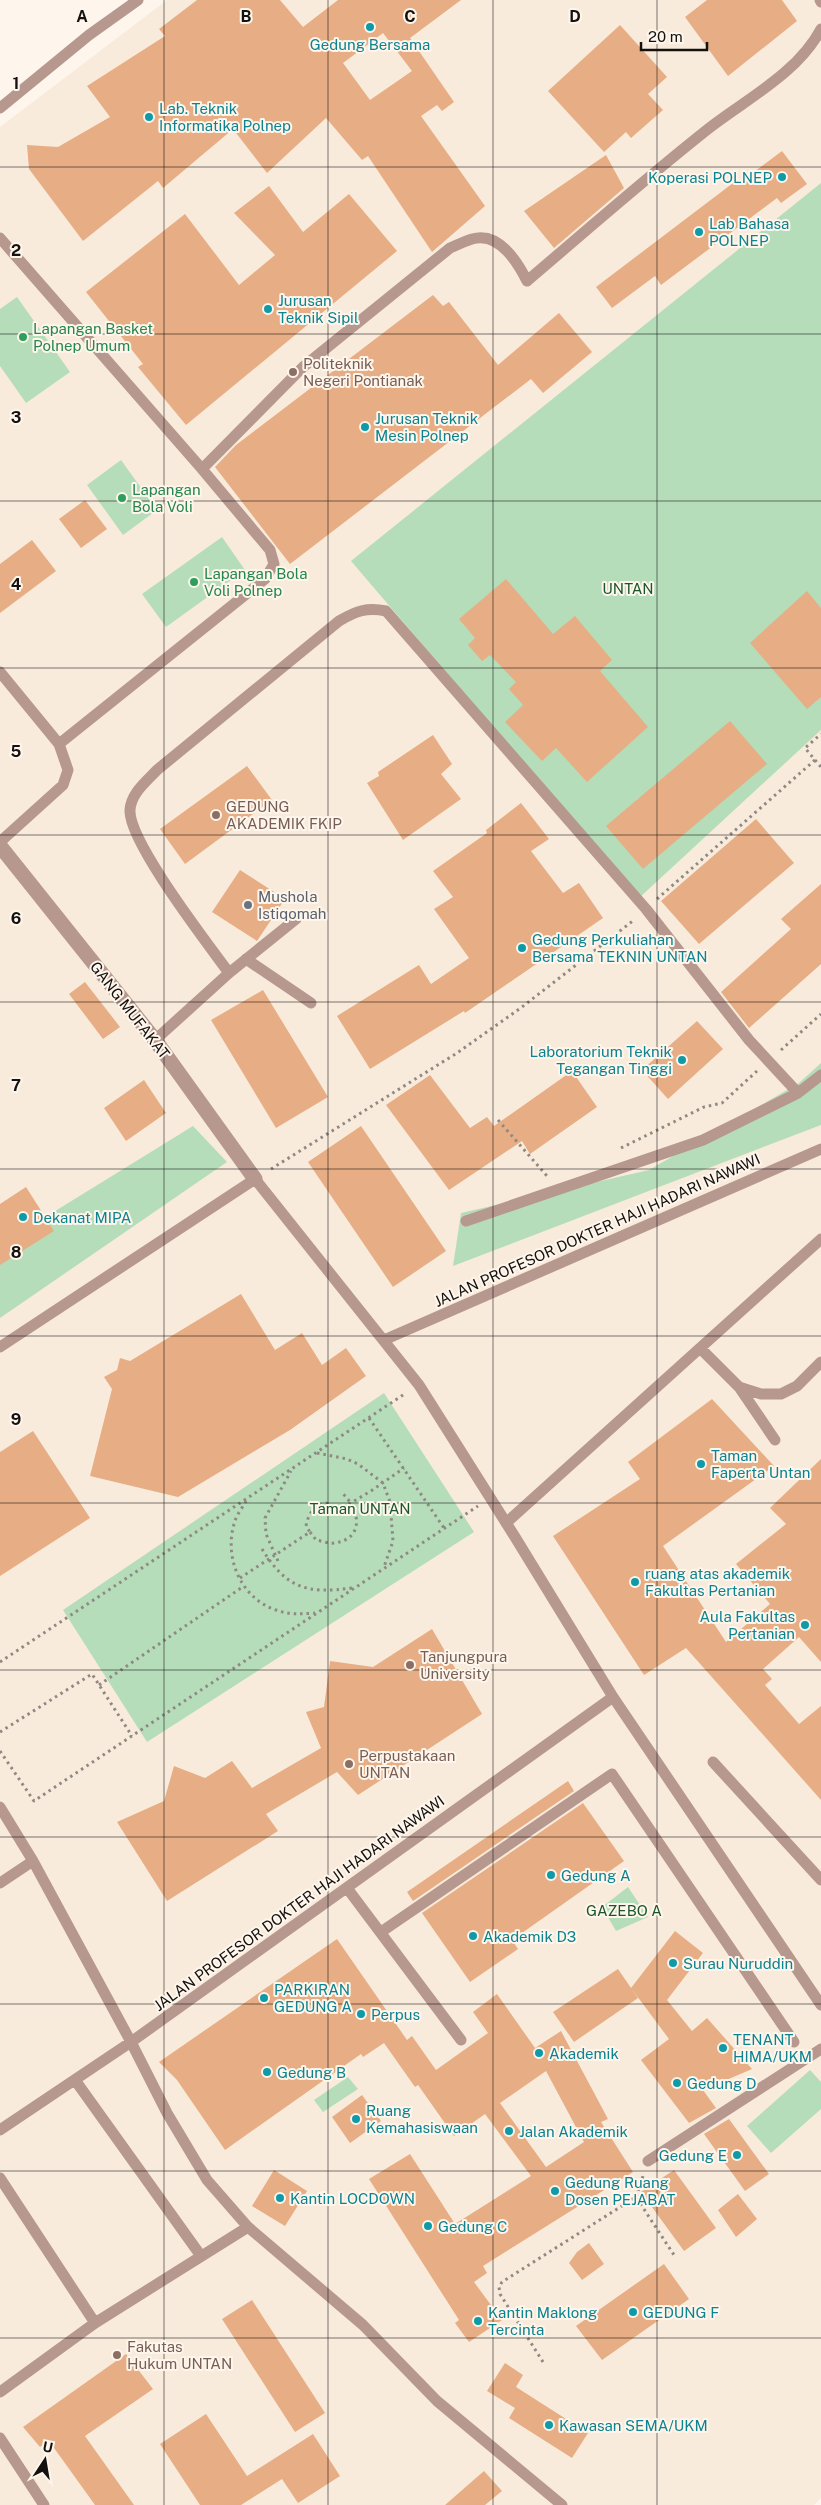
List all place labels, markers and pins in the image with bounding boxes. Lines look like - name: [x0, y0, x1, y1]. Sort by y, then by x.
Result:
- marker: Gedung Bersama: [364, 21, 376, 33]
- place label: Gedung Bersama: [310, 36, 430, 53]
- place label: Lab. Teknik Informatika Polnep: [159, 100, 291, 134]
- marker: Lab. Teknik Informatika Polnep: [143, 111, 155, 123]
- place label: Koperasi POLNEP: [648, 169, 772, 186]
- marker: Koperasi POLNEP: [776, 171, 788, 183]
- place label: Lab Bahasa POLNEP: [709, 215, 789, 249]
- marker: Lab Bahasa POLNEP: [693, 226, 705, 238]
- place label: Jurusan Teknik Sipil: [278, 292, 358, 326]
- marker: Jurusan Teknik Sipil: [262, 303, 274, 315]
- place label: Lapangan Basket Polnep Umum: [33, 320, 153, 354]
- marker: Lapangan Basket Polnep Umum: [17, 331, 29, 343]
- place label: Politeknik Negeri Pontianak: [303, 355, 423, 389]
- marker: Politeknik Negeri Pontianak: [287, 366, 299, 378]
- place label: Jurusan Teknik Mesin Polnep: [375, 410, 478, 444]
- marker: Jurusan Teknik Mesin Polnep: [359, 421, 371, 433]
- place label: Lapangan Bola Voli: [132, 481, 201, 515]
- marker: Lapangan Bola Voli: [116, 492, 128, 504]
- place label: Lapangan Bola Voli Polnep: [204, 565, 308, 599]
- marker: Lapangan Bola Voli Polnep: [188, 576, 200, 588]
- place label: GEDUNG AKADEMIK FKIP: [226, 798, 342, 832]
- marker: GEDUNG AKADEMIK FKIP: [210, 809, 222, 821]
- place label: Mushola Istiqomah: [258, 888, 327, 922]
- marker: Mushola Istiqomah: [242, 899, 254, 911]
- place label: Gedung Perkuliahan Bersama TEKNIN UNTAN: [532, 931, 708, 965]
- marker: Gedung Perkuliahan Bersama TEKNIN UNTAN: [516, 942, 528, 954]
- place label: Laboratorium Teknik Tegangan Tinggi: [530, 1043, 672, 1077]
- marker: Laboratorium Teknik Tegangan Tinggi: [676, 1054, 688, 1066]
- place label: Dekanat MIPA: [33, 1209, 132, 1226]
- marker: Dekanat MIPA: [17, 1211, 29, 1223]
- place label: Taman Faperta Untan: [711, 1447, 810, 1481]
- marker: Taman Faperta Untan: [695, 1458, 707, 1470]
- place label: ruang atas akademik Fakultas Pertanian: [645, 1565, 790, 1599]
- marker: ruang atas akademik Fakultas Pertanian: [629, 1576, 641, 1588]
- place label: Aula Fakultas Pertanian: [700, 1608, 795, 1642]
- marker: Aula Fakultas Pertanian: [799, 1619, 811, 1631]
- place label: Tanjungpura University: [420, 1648, 507, 1682]
- marker: Tanjungpura University: [404, 1659, 416, 1671]
- place label: Perpustakaan UNTAN: [359, 1747, 455, 1781]
- marker: Perpustakaan UNTAN: [343, 1758, 355, 1770]
- place label: Gedung A: [561, 1867, 631, 1884]
- marker: Gedung A: [545, 1869, 557, 1881]
- place label: Akademik D3: [483, 1928, 576, 1945]
- marker: Akademik D3: [467, 1930, 479, 1942]
- place label: Surau Nuruddin: [683, 1955, 793, 1972]
- marker: Surau Nuruddin: [667, 1957, 679, 1969]
- place label: PARKIRAN GEDUNG A: [274, 1981, 352, 2015]
- marker: PARKIRAN GEDUNG A: [258, 1992, 270, 2004]
- place label: Perpus: [371, 2006, 420, 2023]
- marker: Perpus: [355, 2008, 367, 2020]
- place label: TENANT HIMA/UKM: [733, 2031, 812, 2065]
- marker: TENANT HIMA/UKM: [717, 2042, 729, 2054]
- place label: Akademik: [549, 2045, 619, 2062]
- marker: Akademik: [533, 2047, 545, 2059]
- place label: Gedung B: [277, 2064, 346, 2081]
- marker: Gedung B: [261, 2066, 273, 2078]
- place label: Gedung D: [687, 2075, 756, 2092]
- marker: Gedung D: [671, 2077, 683, 2089]
- place label: Ruang Kemahasiswaan: [366, 2102, 478, 2136]
- marker: Ruang Kemahasiswaan: [350, 2113, 362, 2125]
- place label: Jalan Akademik: [519, 2123, 628, 2140]
- marker: Jalan Akademik: [503, 2125, 515, 2137]
- place label: Gedung E: [659, 2147, 727, 2164]
- marker: Gedung E: [731, 2149, 743, 2161]
- place label: Gedung Ruang Dosen PEJABAT: [565, 2174, 676, 2208]
- marker: Gedung Ruang Dosen PEJABAT: [549, 2185, 561, 2197]
- place label: Kantin LOCDOWN: [290, 2190, 415, 2207]
- marker: Kantin LOCDOWN: [274, 2192, 286, 2204]
- place label: Gedung C: [438, 2218, 507, 2235]
- marker: Gedung C: [422, 2220, 434, 2232]
- place label: Kantin Maklong Tercinta: [488, 2304, 597, 2338]
- place label: GEDUNG F: [643, 2304, 719, 2321]
- marker: GEDUNG F: [627, 2306, 639, 2318]
- marker: Kantin Maklong Tercinta: [472, 2315, 484, 2327]
- place label: Fakutas Hukum UNTAN: [127, 2338, 232, 2372]
- marker: Fakutas Hukum UNTAN: [111, 2349, 123, 2361]
- place label: Kawasan SEMA/UKM: [559, 2417, 708, 2434]
- marker: Kawasan SEMA/UKM: [543, 2419, 555, 2431]

